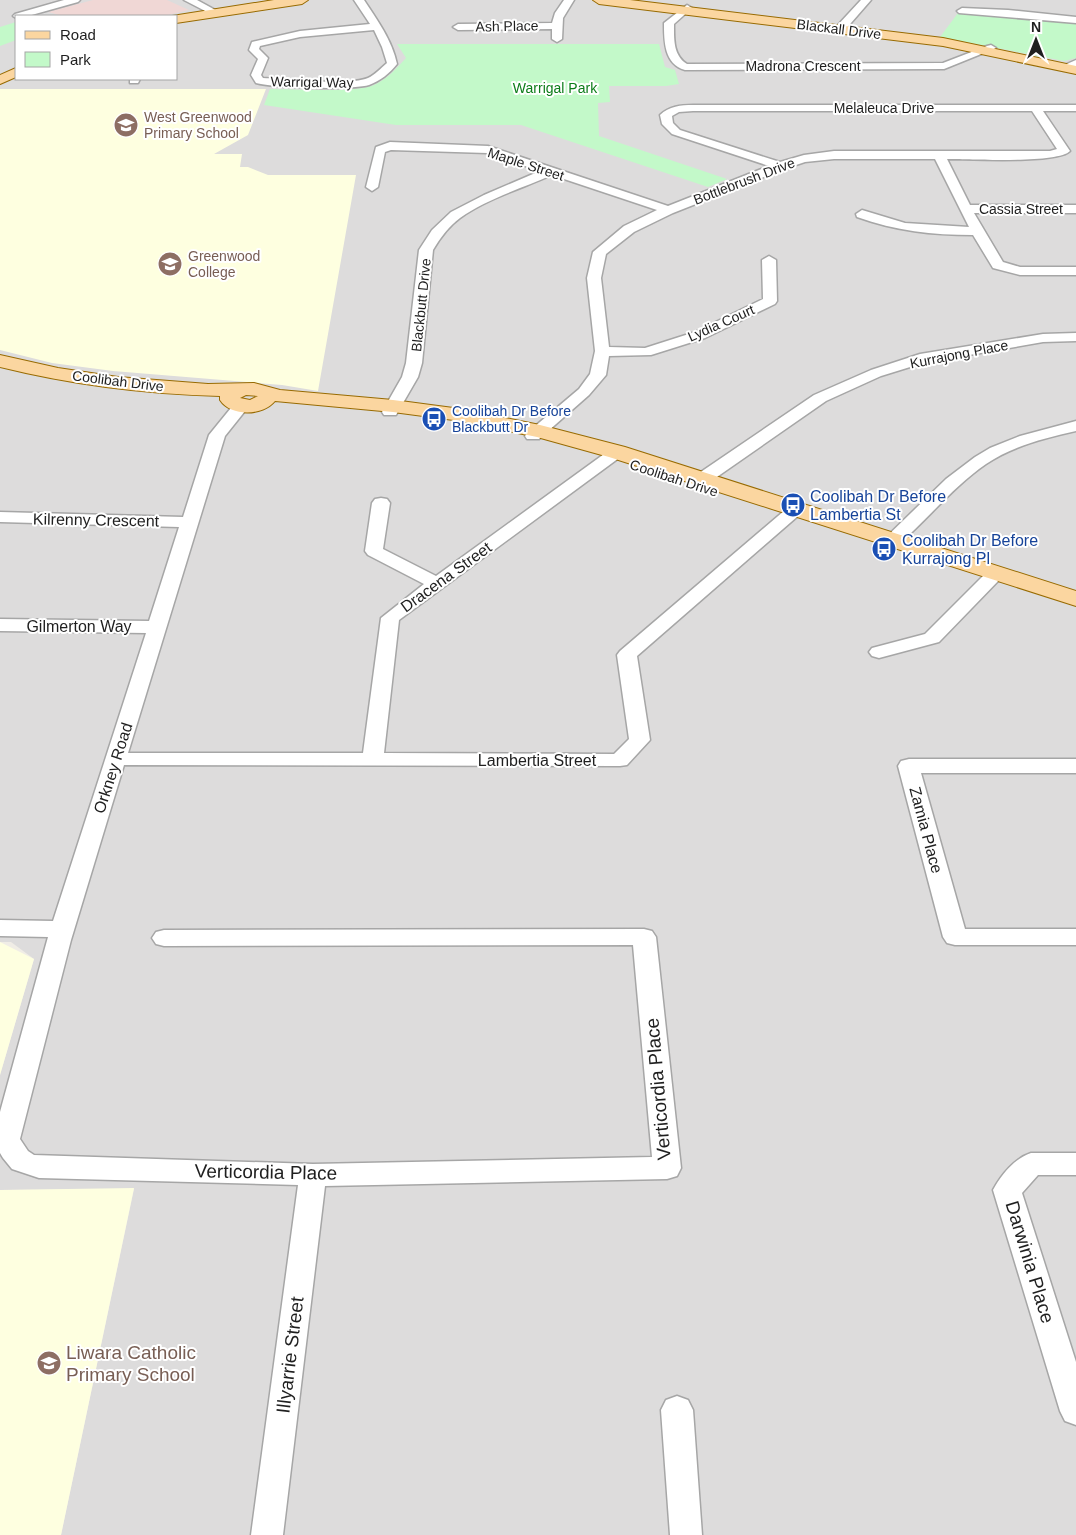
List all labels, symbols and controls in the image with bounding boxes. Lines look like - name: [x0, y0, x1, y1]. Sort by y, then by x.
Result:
- legend: [15, 15, 178, 80]
- north arrow: [1011, 15, 1061, 65]
- street label: Blackall Drive: [796, 16, 882, 42]
- street label: Ash Place: [475, 17, 539, 35]
- text: N: [1031, 19, 1041, 35]
- text: Road: [60, 26, 96, 43]
- text: Park: [60, 51, 91, 68]
- street label: Madrona Crescent: [745, 58, 861, 74]
- street label: Warrigal Way: [270, 73, 354, 91]
- park label: Warrigal Park: [513, 80, 598, 96]
- street label: Melaleuca Drive: [834, 100, 934, 116]
- place label: West Greenwood Primary School: [144, 109, 252, 141]
- school or university icon: West Greenwood Primary School: [113, 112, 139, 138]
- street label: Maple Street: [486, 144, 566, 184]
- street label: Bottlebrush Drive: [691, 154, 797, 208]
- street label: Cassia Street: [979, 201, 1063, 217]
- place label: Greenwood College: [188, 248, 260, 280]
- school or university icon: Greenwood College: [157, 251, 183, 277]
- street label: Blackbutt Drive: [408, 257, 434, 353]
- street label: Lydia Court: [685, 301, 757, 345]
- street label: Kurrajong Place: [909, 337, 1010, 371]
- street label: Coolibah Drive: [71, 367, 165, 395]
- place label: Coolibah Dr Before Blackbutt Dr: [452, 403, 571, 435]
- bus stop icon: Coolibah Dr Before Blackbutt Dr: [421, 406, 447, 432]
- street label: Coolibah Drive: [628, 456, 720, 500]
- place label: Coolibah Dr Before Lambertia St: [810, 488, 946, 523]
- bus stop icon: Coolibah Dr Before Lambertia St: [780, 492, 806, 518]
- street label: Kilrenny Crescent: [33, 510, 160, 530]
- place label: Coolibah Dr Before Kurrajong Pl: [902, 532, 1038, 567]
- bus stop icon: Coolibah Dr Before Kurrajong Pl: [871, 536, 897, 562]
- street label: Dracena Street: [397, 538, 495, 616]
- street label: Gilmerton Way: [26, 618, 132, 635]
- street label: Orkney Road: [90, 721, 136, 815]
- street label: Lambertia Street: [478, 752, 597, 769]
- street label: Zamia Place: [906, 785, 946, 875]
- street label: Verticordia Place: [641, 1017, 675, 1161]
- street label: Verticordia Place: [195, 1160, 337, 1184]
- street label: Darwinia Place: [1001, 1198, 1059, 1326]
- street label: Illyarrie Street: [272, 1295, 308, 1414]
- place label: Liwara Catholic Primary School: [66, 1342, 196, 1385]
- school or university icon: Liwara Catholic Primary School: [36, 1350, 62, 1376]

